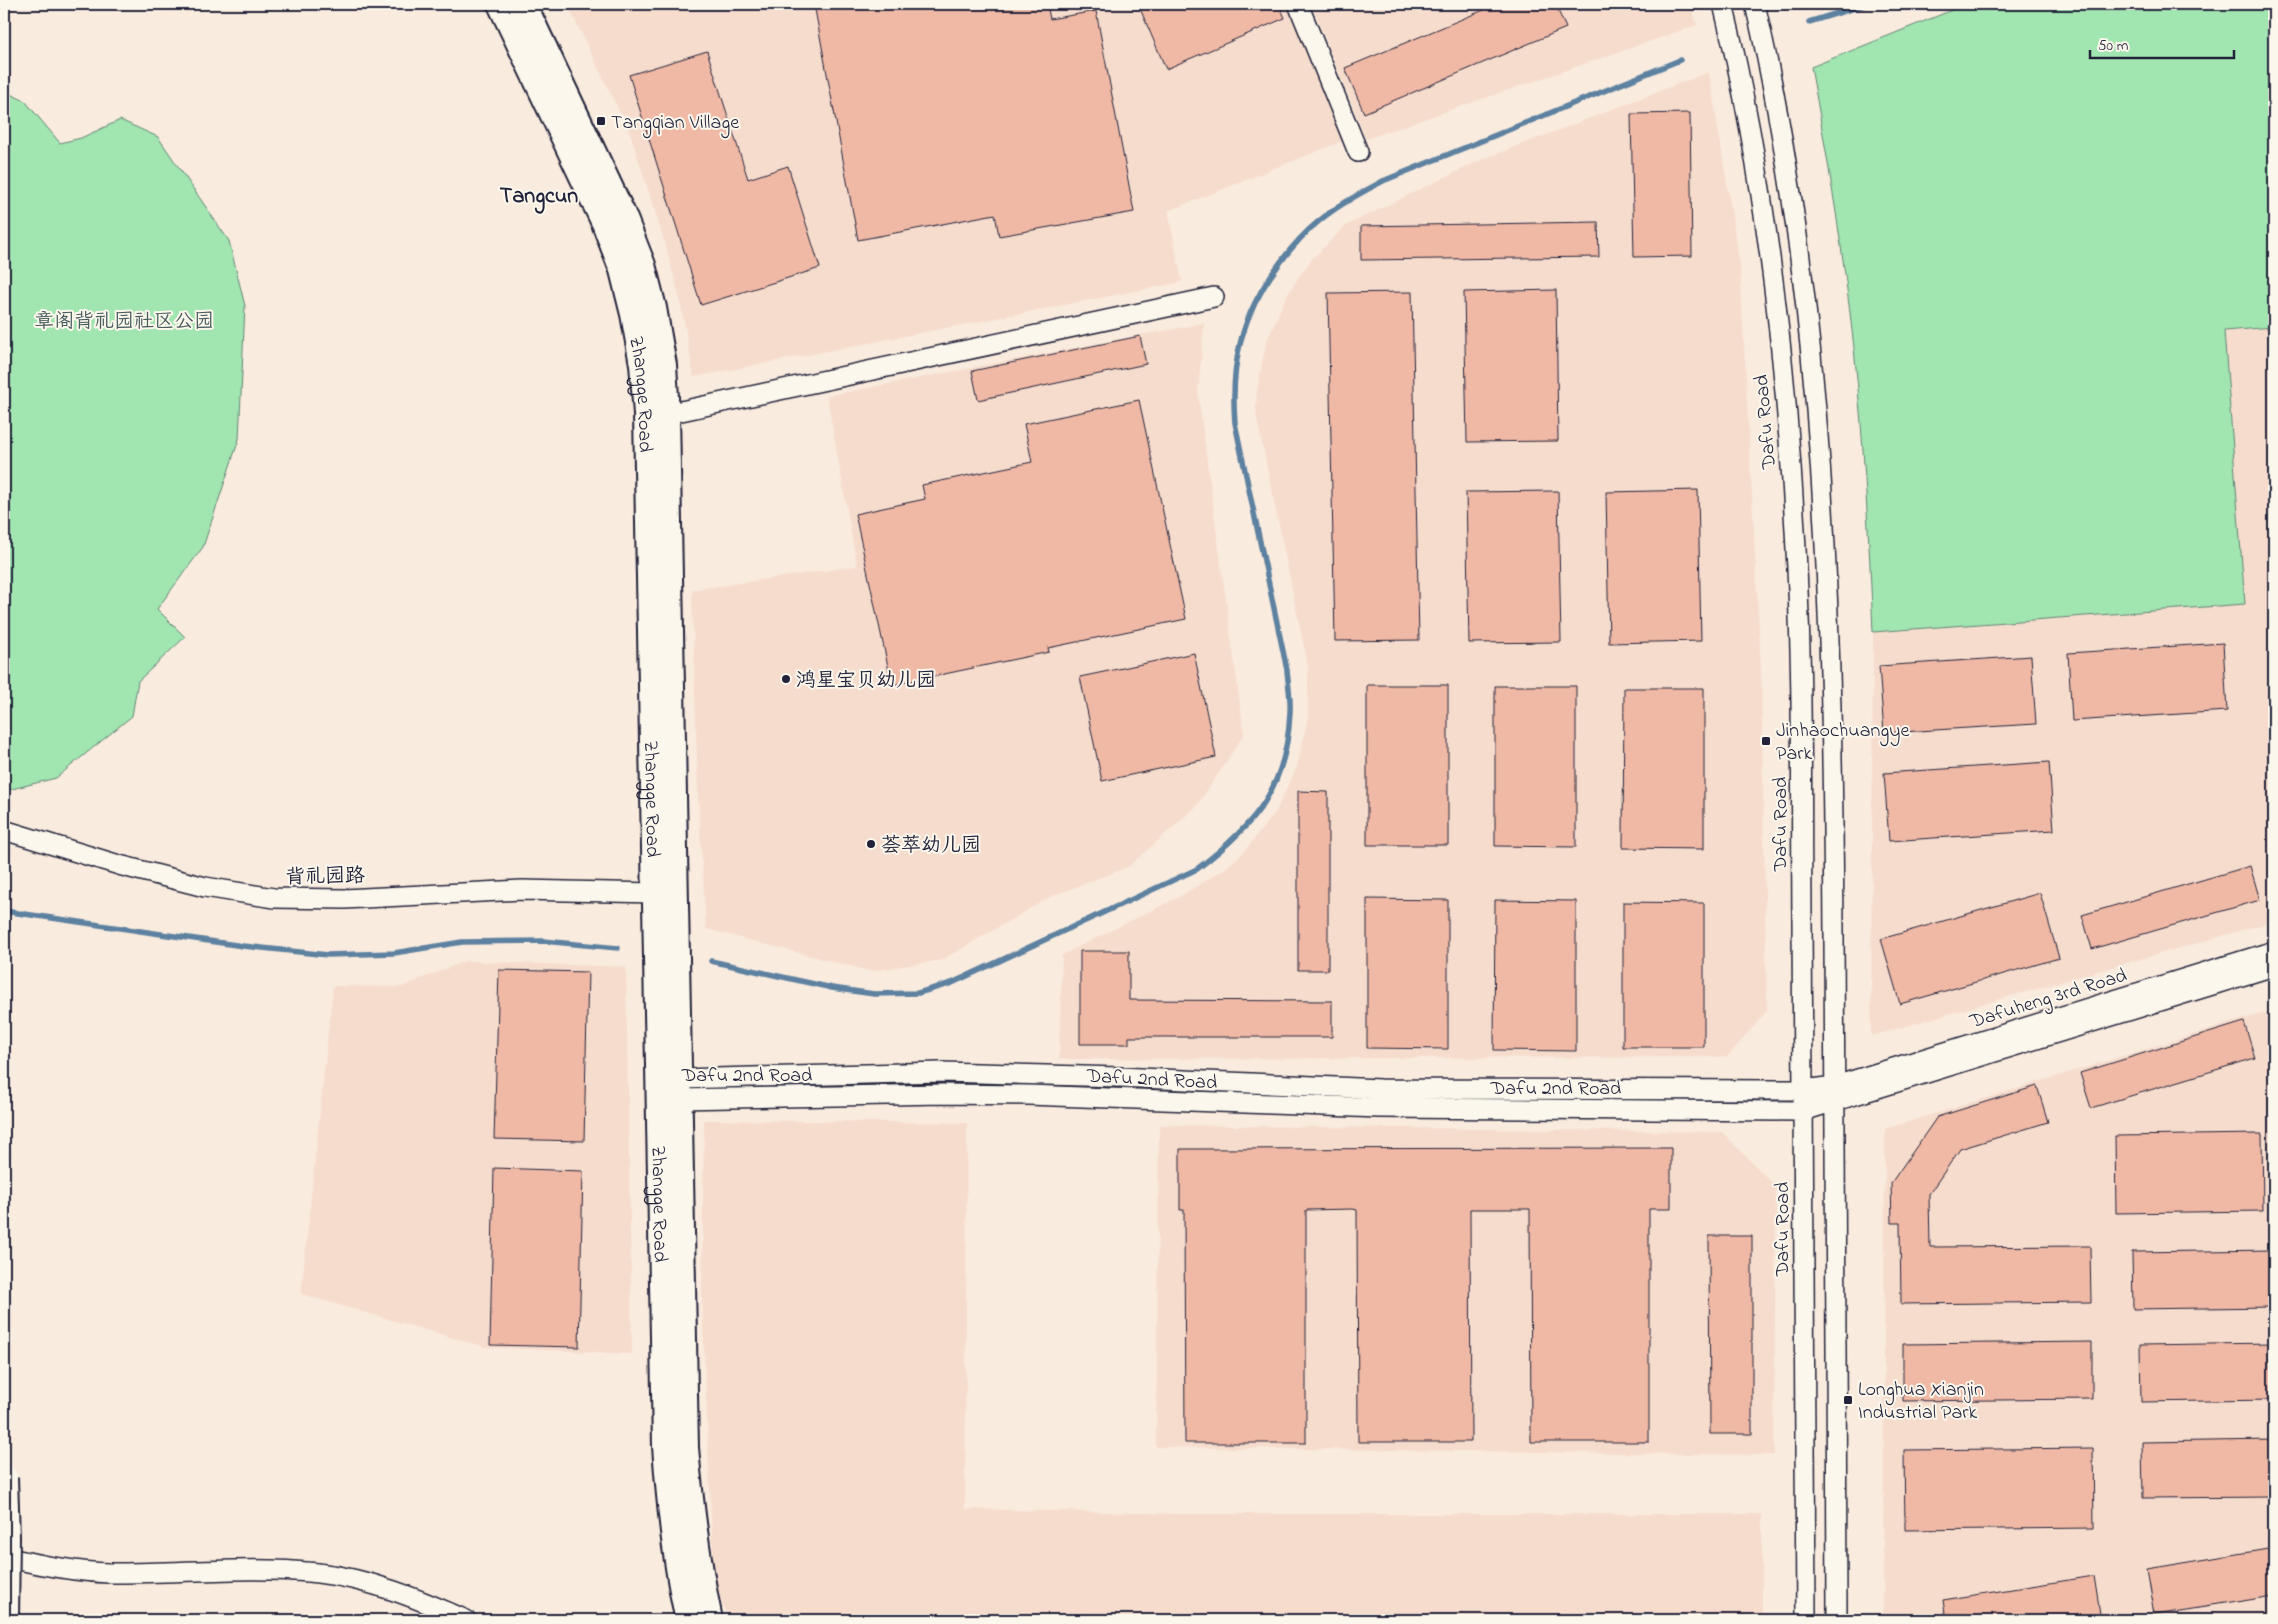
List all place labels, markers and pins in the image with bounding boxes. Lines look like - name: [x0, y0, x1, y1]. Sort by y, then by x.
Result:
- place label: Tangqian Village: [611, 109, 739, 139]
- marker: Tangqian Village: [595, 115, 607, 127]
- place label: 鸿星宝贝幼儿园: [796, 667, 936, 696]
- marker: 鸿星宝贝幼儿园: [780, 673, 792, 685]
- place label: Jinhaochuangye Park: [1776, 717, 1909, 769]
- marker: Jinhaochuangye Park: [1760, 735, 1772, 747]
- place label: 荟萃幼儿园: [881, 832, 981, 861]
- marker: 荟萃幼儿园: [865, 838, 877, 850]
- place label: Longhua Xianjin Industrial Park: [1858, 1376, 1984, 1428]
- marker: Longhua Xianjin Industrial Park: [1842, 1394, 1854, 1406]

